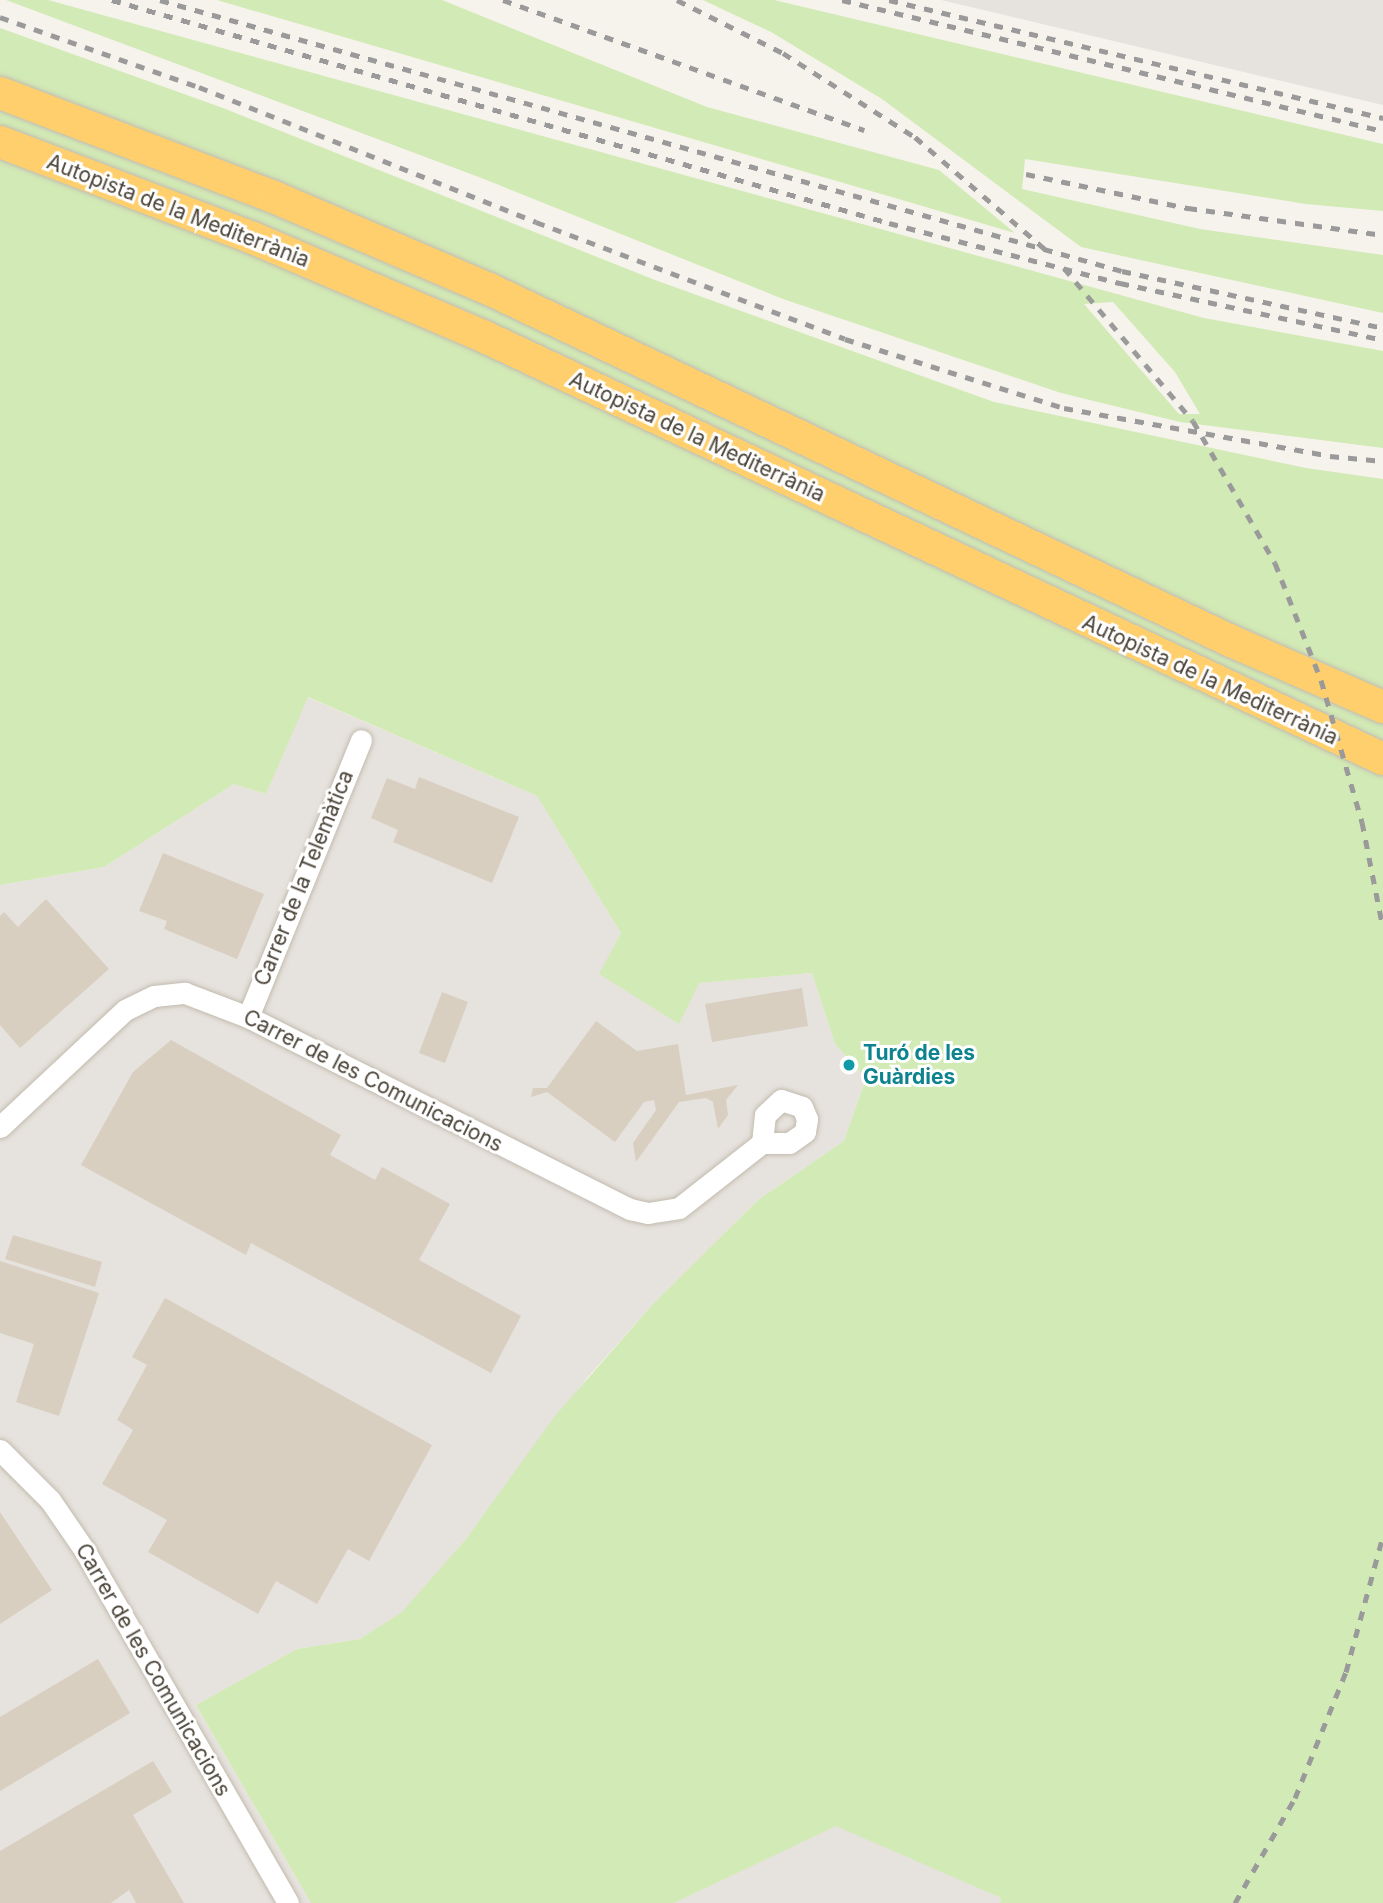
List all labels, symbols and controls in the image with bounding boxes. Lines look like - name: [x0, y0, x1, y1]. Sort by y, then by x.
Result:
- street label: Autopista de la Mediterrània: [43, 149, 313, 273]
- street label: Autopista de la Mediterrània: [565, 367, 829, 507]
- street label: Autopista de la Mediterrània: [1078, 610, 1342, 750]
- street label: Carrer de la Telemàtica: [249, 766, 359, 990]
- street label: Carrer de les Comunicacions: [239, 1004, 507, 1158]
- place label: Turó de les Guàrdies: [863, 1040, 975, 1090]
- marker: Turó de les Guàrdies: [841, 1057, 857, 1073]
- street label: Carrer de les Comunicacions: [70, 1539, 236, 1801]

